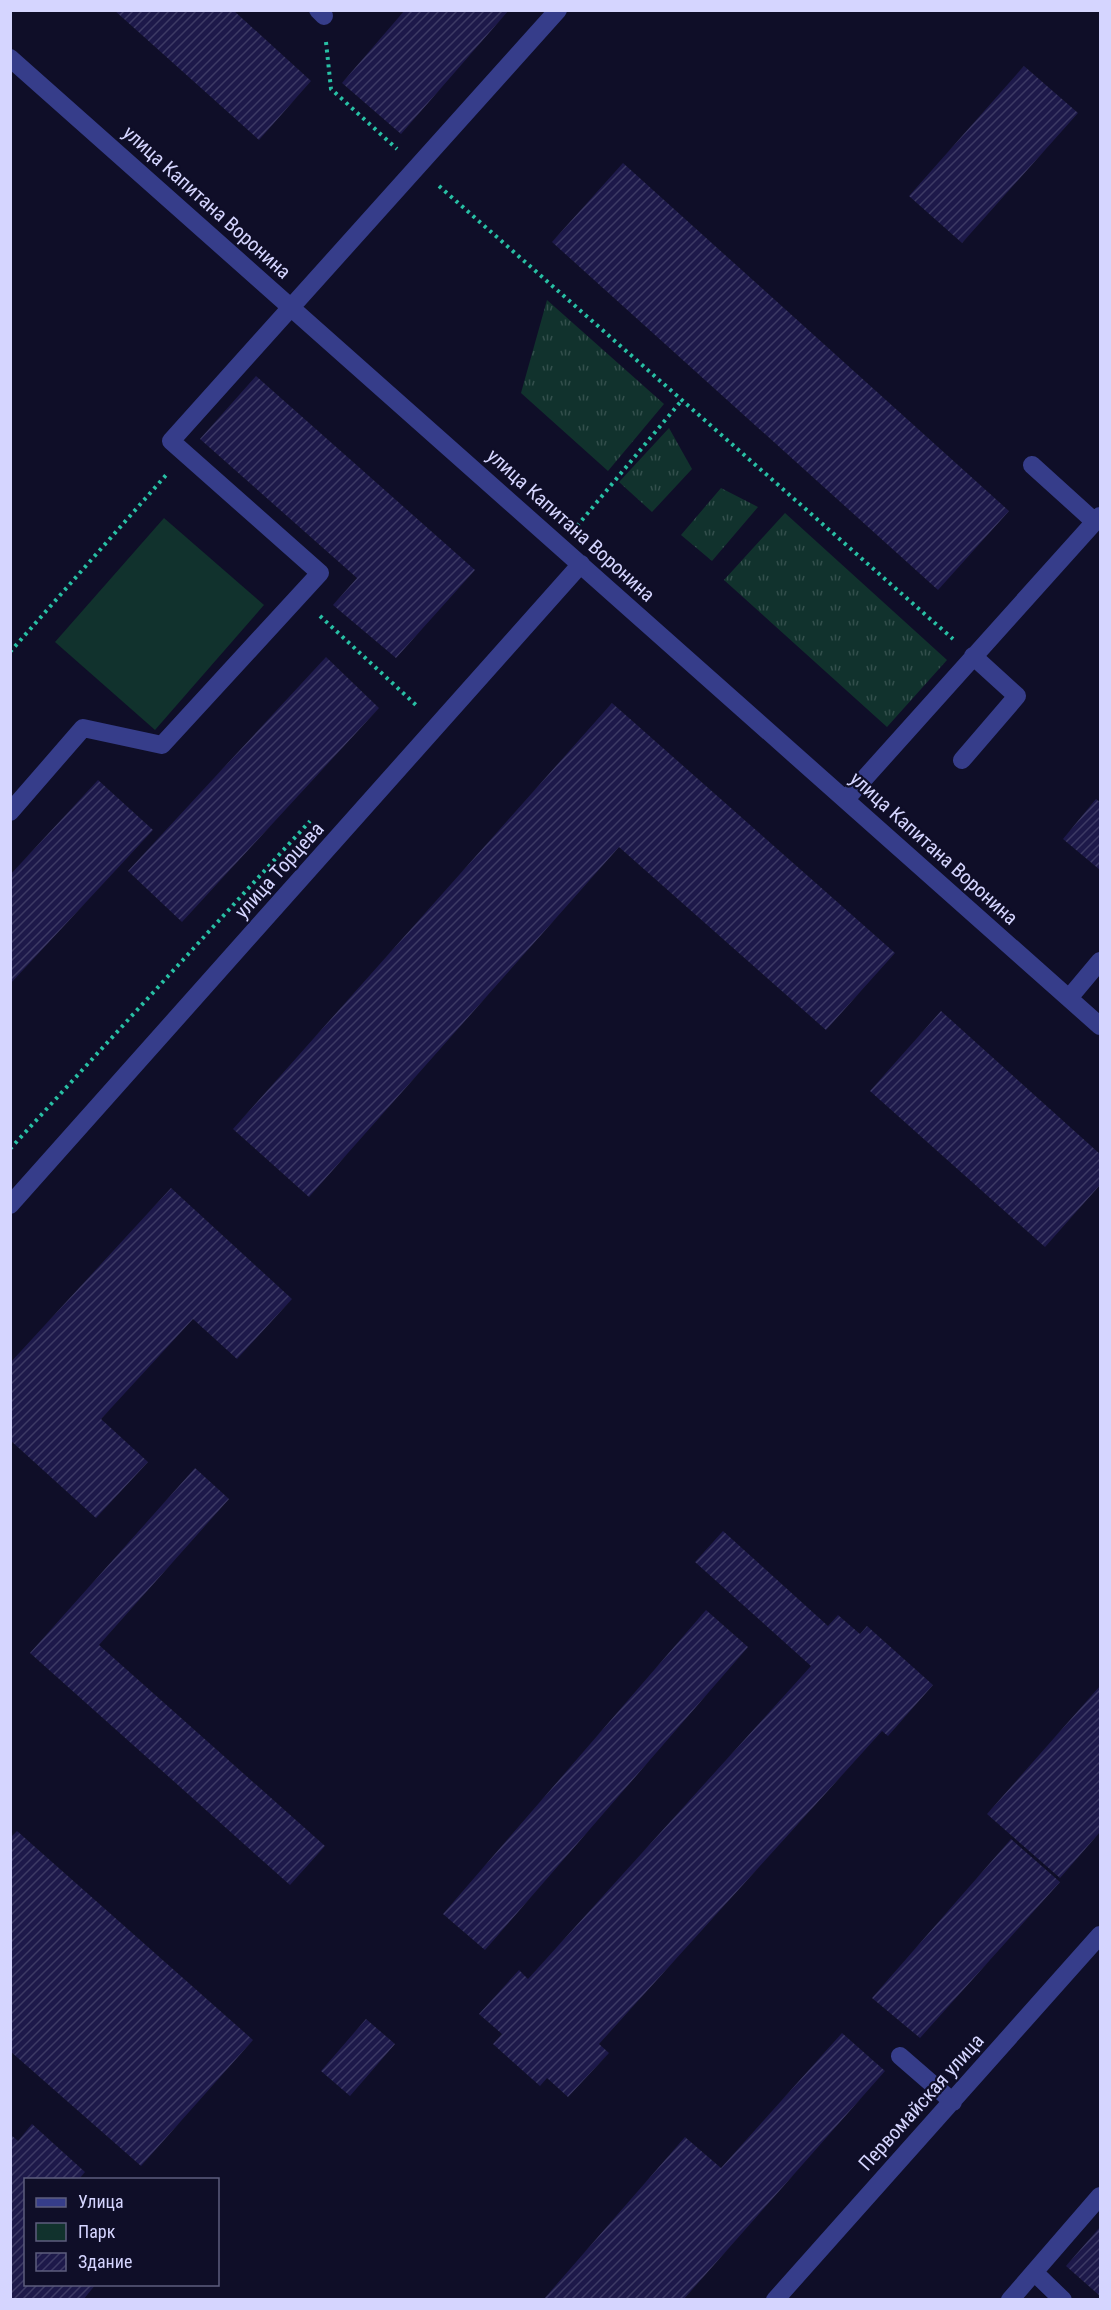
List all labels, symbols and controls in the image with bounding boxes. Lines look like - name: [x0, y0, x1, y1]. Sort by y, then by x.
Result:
- street label: улица Капитана Воронина: [118, 120, 296, 284]
- street label: улица Капитана Воронина: [482, 443, 660, 607]
- street label: улица Капитана Воронина: [845, 766, 1023, 930]
- street label: улица Торцева: [229, 817, 329, 923]
- street label: Первомайская улица: [853, 2029, 989, 2175]
- legend: [24, 2178, 219, 2286]
- text: Улица: [78, 2191, 124, 2212]
- text: Парк: [78, 2221, 116, 2242]
- text: Здание: [78, 2251, 132, 2272]

